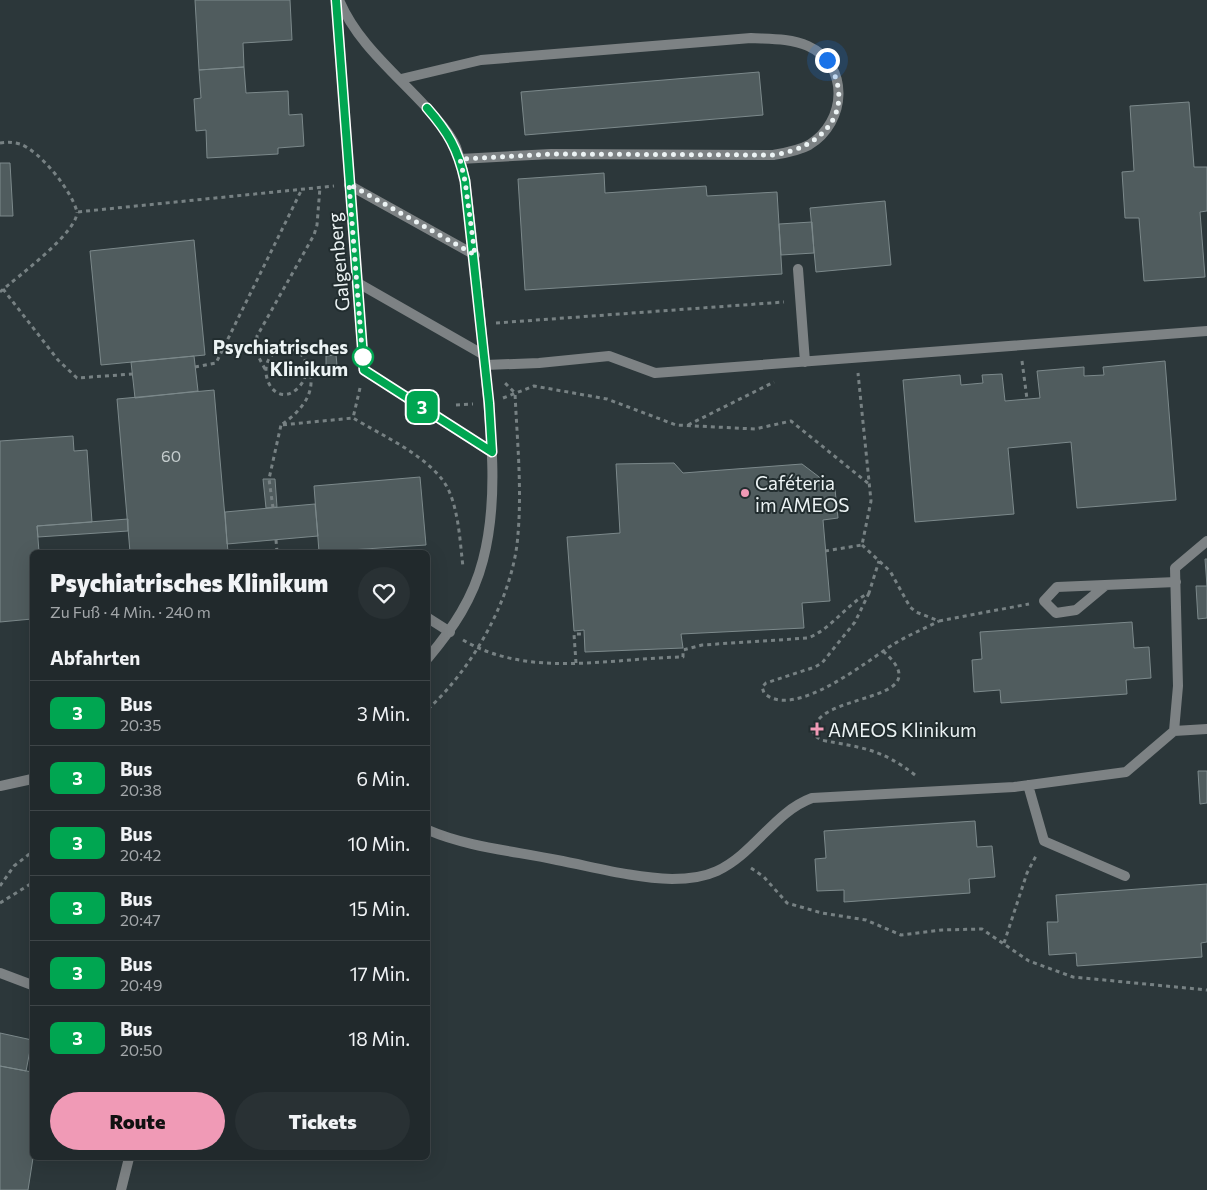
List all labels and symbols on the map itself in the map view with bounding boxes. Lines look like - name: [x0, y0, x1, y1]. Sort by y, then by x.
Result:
- your location: [815, 48, 840, 73]
- street label: Galgenberg: [322, 212, 354, 312]
- place label: Psychiatrisches Klinikum: [213, 335, 348, 380]
- marker: Psychiatrisches Klinikum: [352, 346, 374, 368]
- line badge: 3: [406, 391, 438, 423]
- house number: 60: [161, 446, 181, 465]
- place label: Caféteria im AMEOS: [755, 471, 849, 516]
- marker: Caféteria im AMEOS: [739, 487, 751, 499]
- place label: AMEOS Klinikum: [828, 718, 977, 741]
- marker: AMEOS Klinikum: [810, 722, 824, 736]

